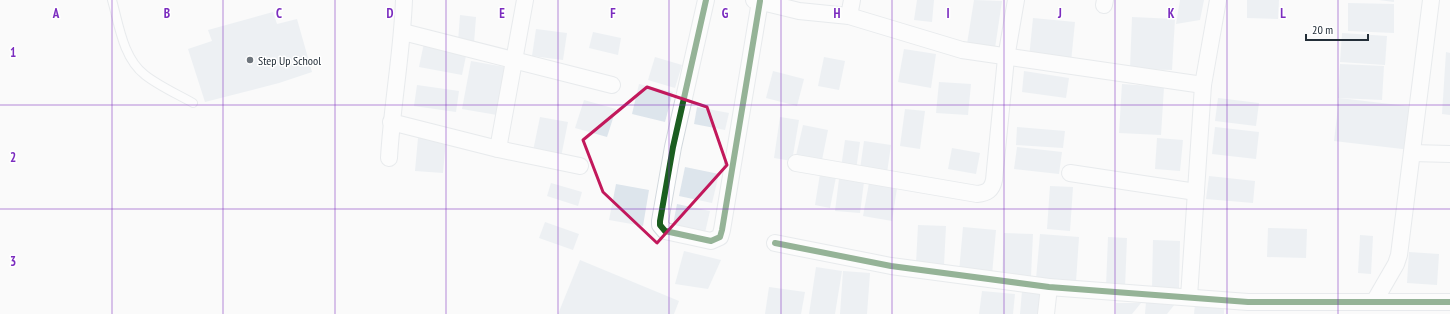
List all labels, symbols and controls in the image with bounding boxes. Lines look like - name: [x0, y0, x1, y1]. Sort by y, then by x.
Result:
- text: A: [52, 5, 60, 22]
- text: B: [164, 5, 170, 22]
- text: C: [276, 5, 282, 22]
- text: D: [387, 5, 394, 22]
- text: E: [499, 5, 505, 22]
- text: F: [610, 5, 616, 22]
- text: G: [722, 5, 729, 22]
- text: H: [834, 5, 841, 22]
- text: I: [946, 5, 950, 22]
- text: J: [1057, 5, 1062, 22]
- text: K: [1168, 5, 1175, 22]
- text: L: [1280, 5, 1286, 22]
- scale bar: [1306, 16, 1368, 42]
- text: 20 m: [1312, 22, 1333, 37]
- text: 1: [10, 44, 16, 61]
- place label: Step Up School: [258, 53, 321, 68]
- marker: Step Up School: [245, 55, 255, 65]
- text: 2: [10, 149, 16, 166]
- text: 3: [10, 253, 16, 270]

